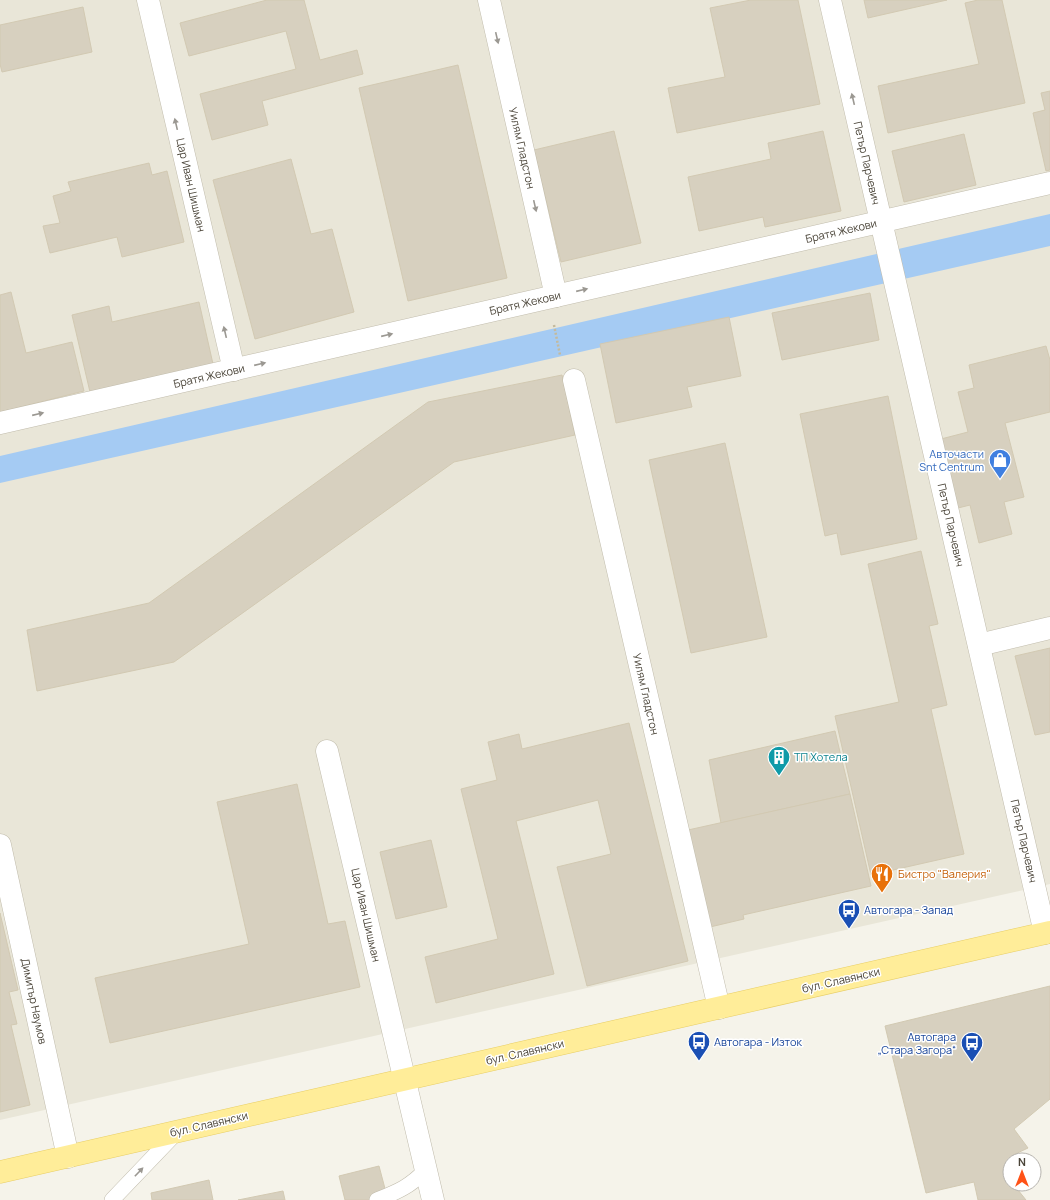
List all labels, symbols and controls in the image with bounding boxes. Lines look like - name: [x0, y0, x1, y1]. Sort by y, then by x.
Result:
- one-way arrow: [495, 32, 501, 44]
- one-way arrow: [849, 93, 855, 105]
- street label: Уилям Гладстон: [506, 106, 539, 190]
- one-way arrow: [173, 118, 179, 130]
- street label: Петър Парчевич: [851, 120, 884, 206]
- street label: Цар Иван Шишман: [173, 137, 210, 233]
- one-way arrow: [533, 200, 539, 212]
- street label: Братя Жекови: [804, 215, 878, 246]
- one-way arrow: [576, 286, 588, 292]
- street label: Братя Жекови: [488, 287, 562, 318]
- one-way arrow: [222, 326, 228, 338]
- one-way arrow: [381, 331, 393, 337]
- street label: Братя Жекови: [172, 360, 246, 391]
- one-way arrow: [254, 361, 267, 367]
- one-way arrow: [32, 411, 44, 417]
- place label: Авточасти Snt Centrum: [919, 446, 984, 474]
- shop icon: Авточасти Snt Centrum: [987, 447, 1013, 480]
- street label: Петър Парчевич: [935, 482, 968, 568]
- street label: Уилям Гладстон: [630, 652, 663, 736]
- building icon: ТП Хотела: [766, 744, 792, 777]
- place label: ТП Хотела: [794, 749, 848, 764]
- street label: Петър Парчевич: [1008, 798, 1041, 884]
- restaurant icon: Бистро "Валерия": [869, 861, 895, 894]
- place label: Бистро "Валерия": [898, 866, 991, 881]
- street label: Цар Иван Шишман: [348, 867, 385, 963]
- bus stop icon: Автогара - Запад: [836, 897, 862, 930]
- place label: Автогара - Запад: [864, 902, 954, 917]
- street label: Димитър Наумов: [18, 956, 51, 1045]
- street label: бул. Славянски: [800, 963, 881, 996]
- bus stop icon: Автогара - Изток: [686, 1029, 712, 1062]
- place label: Автогара „Стара Загора“: [878, 1029, 956, 1057]
- bus stop icon: Автогара „Стара Загора“: [959, 1030, 985, 1063]
- place label: Автогара - Изток: [714, 1034, 803, 1049]
- street label: бул. Славянски: [484, 1035, 565, 1068]
- street label: бул. Славянски: [168, 1107, 249, 1140]
- north arrow: [1002, 1152, 1042, 1192]
- text: N: [1018, 1154, 1026, 1169]
- one-way arrow: [134, 1167, 144, 1177]

